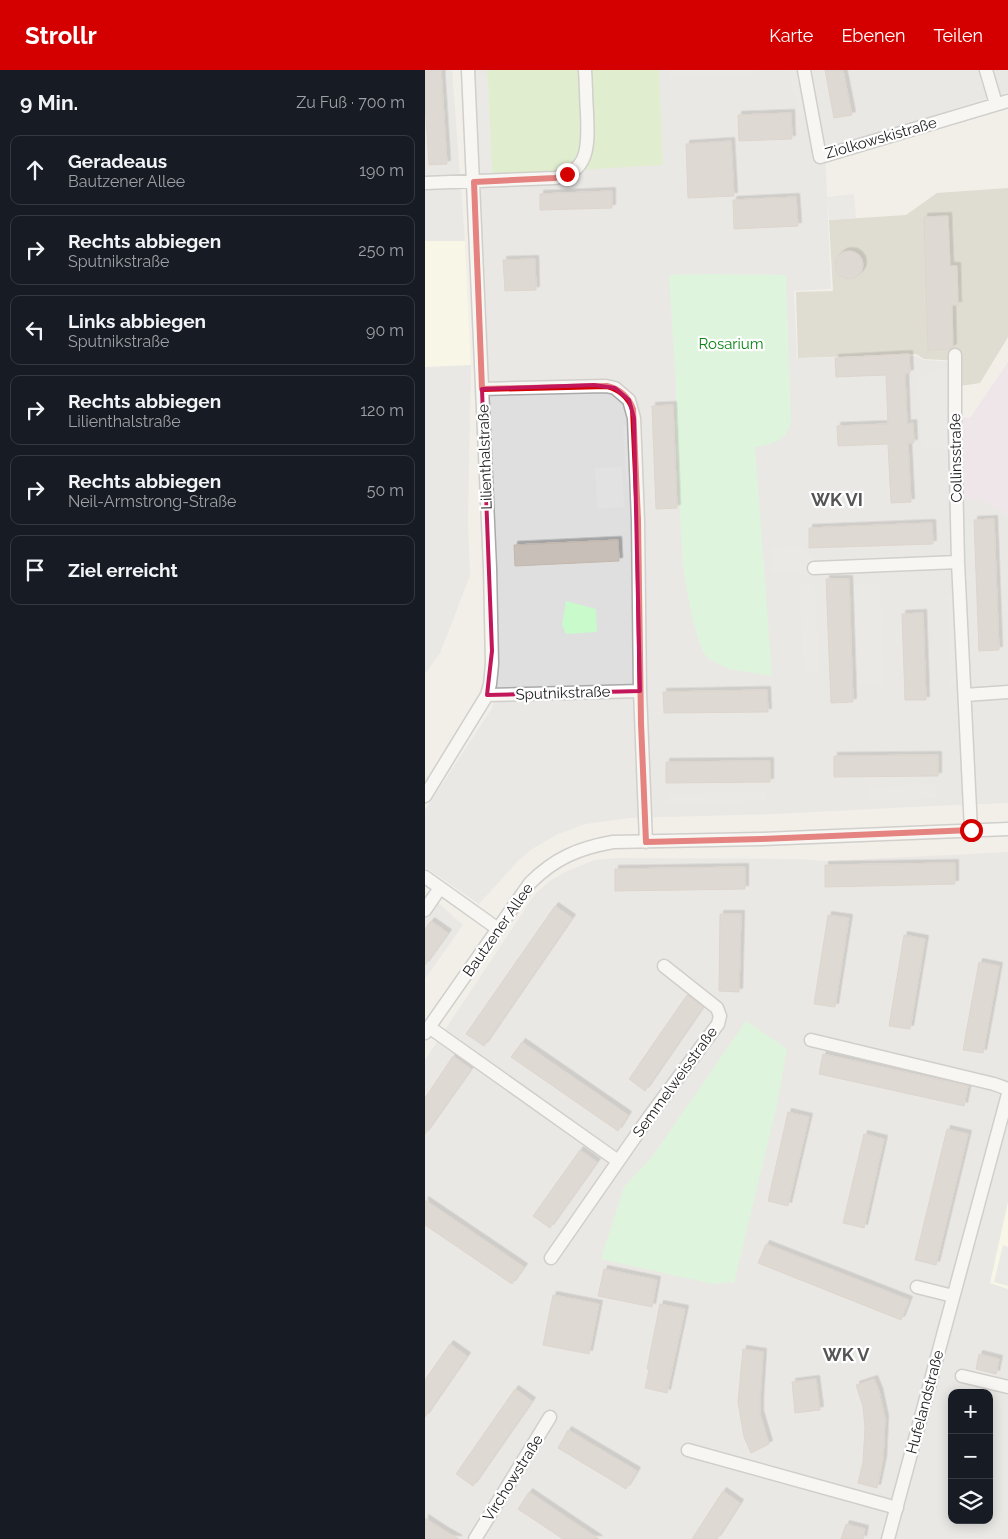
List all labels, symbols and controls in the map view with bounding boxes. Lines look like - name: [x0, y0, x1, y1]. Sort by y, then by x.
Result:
- text: Strollr: [25, 21, 97, 50]
- text: Karte: [769, 25, 813, 46]
- text: Ebenen: [841, 25, 906, 46]
- text: Teilen: [934, 25, 983, 46]
- text: 9 Min.: [20, 90, 78, 115]
- text: Zu Fuß · 700 m: [296, 93, 405, 112]
- street label: Ziolkowskistraße: [823, 113, 939, 163]
- text: Geradeaus: [68, 150, 167, 172]
- icon: ahead: [21, 156, 49, 184]
- text: 190 m: [359, 161, 404, 180]
- route end: [556, 163, 579, 186]
- text: Bautzener Allee: [68, 172, 185, 191]
- text: Rechts abbiegen: [68, 230, 221, 252]
- icon: right: [21, 236, 49, 264]
- text: 250 m: [358, 241, 404, 260]
- text: Sputnikstraße: [68, 252, 169, 271]
- text: Links abbiegen: [68, 310, 206, 332]
- icon: left: [21, 316, 49, 344]
- text: 90 m: [366, 321, 404, 340]
- text: Sputnikstraße: [68, 332, 169, 351]
- park label: Rosarium: [698, 335, 764, 353]
- text: Rechts abbiegen: [68, 390, 221, 412]
- icon: right: [21, 396, 49, 424]
- text: 120 m: [360, 401, 404, 420]
- street label: Lilienthalstraße: [474, 404, 496, 510]
- text: Lilienthalstraße: [68, 412, 181, 431]
- street label: Collinsstraße: [946, 413, 966, 503]
- text: Rechts abbiegen: [68, 470, 221, 492]
- icon: right: [21, 476, 49, 504]
- text: 50 m: [367, 481, 404, 500]
- district label: WK VI: [811, 489, 863, 510]
- text: Neil-Armstrong-Straße: [68, 492, 236, 511]
- icon: arrive: [21, 556, 49, 584]
- text: Ziel erreicht: [68, 559, 178, 581]
- street label: Sputnikstraße: [515, 682, 611, 704]
- route start: [960, 819, 983, 842]
- street label: Bautzener Allee: [459, 880, 537, 980]
- street label: Semmelweisstraße: [629, 1023, 721, 1141]
- district label: WK V: [823, 1344, 870, 1365]
- street label: Hufelandstraße: [903, 1348, 948, 1456]
- map controls: [948, 1389, 993, 1524]
- button: +: [948, 1389, 993, 1434]
- street label: Virchowstraße: [479, 1431, 547, 1525]
- button: −: [948, 1434, 993, 1479]
- button: layers: [948, 1479, 993, 1524]

